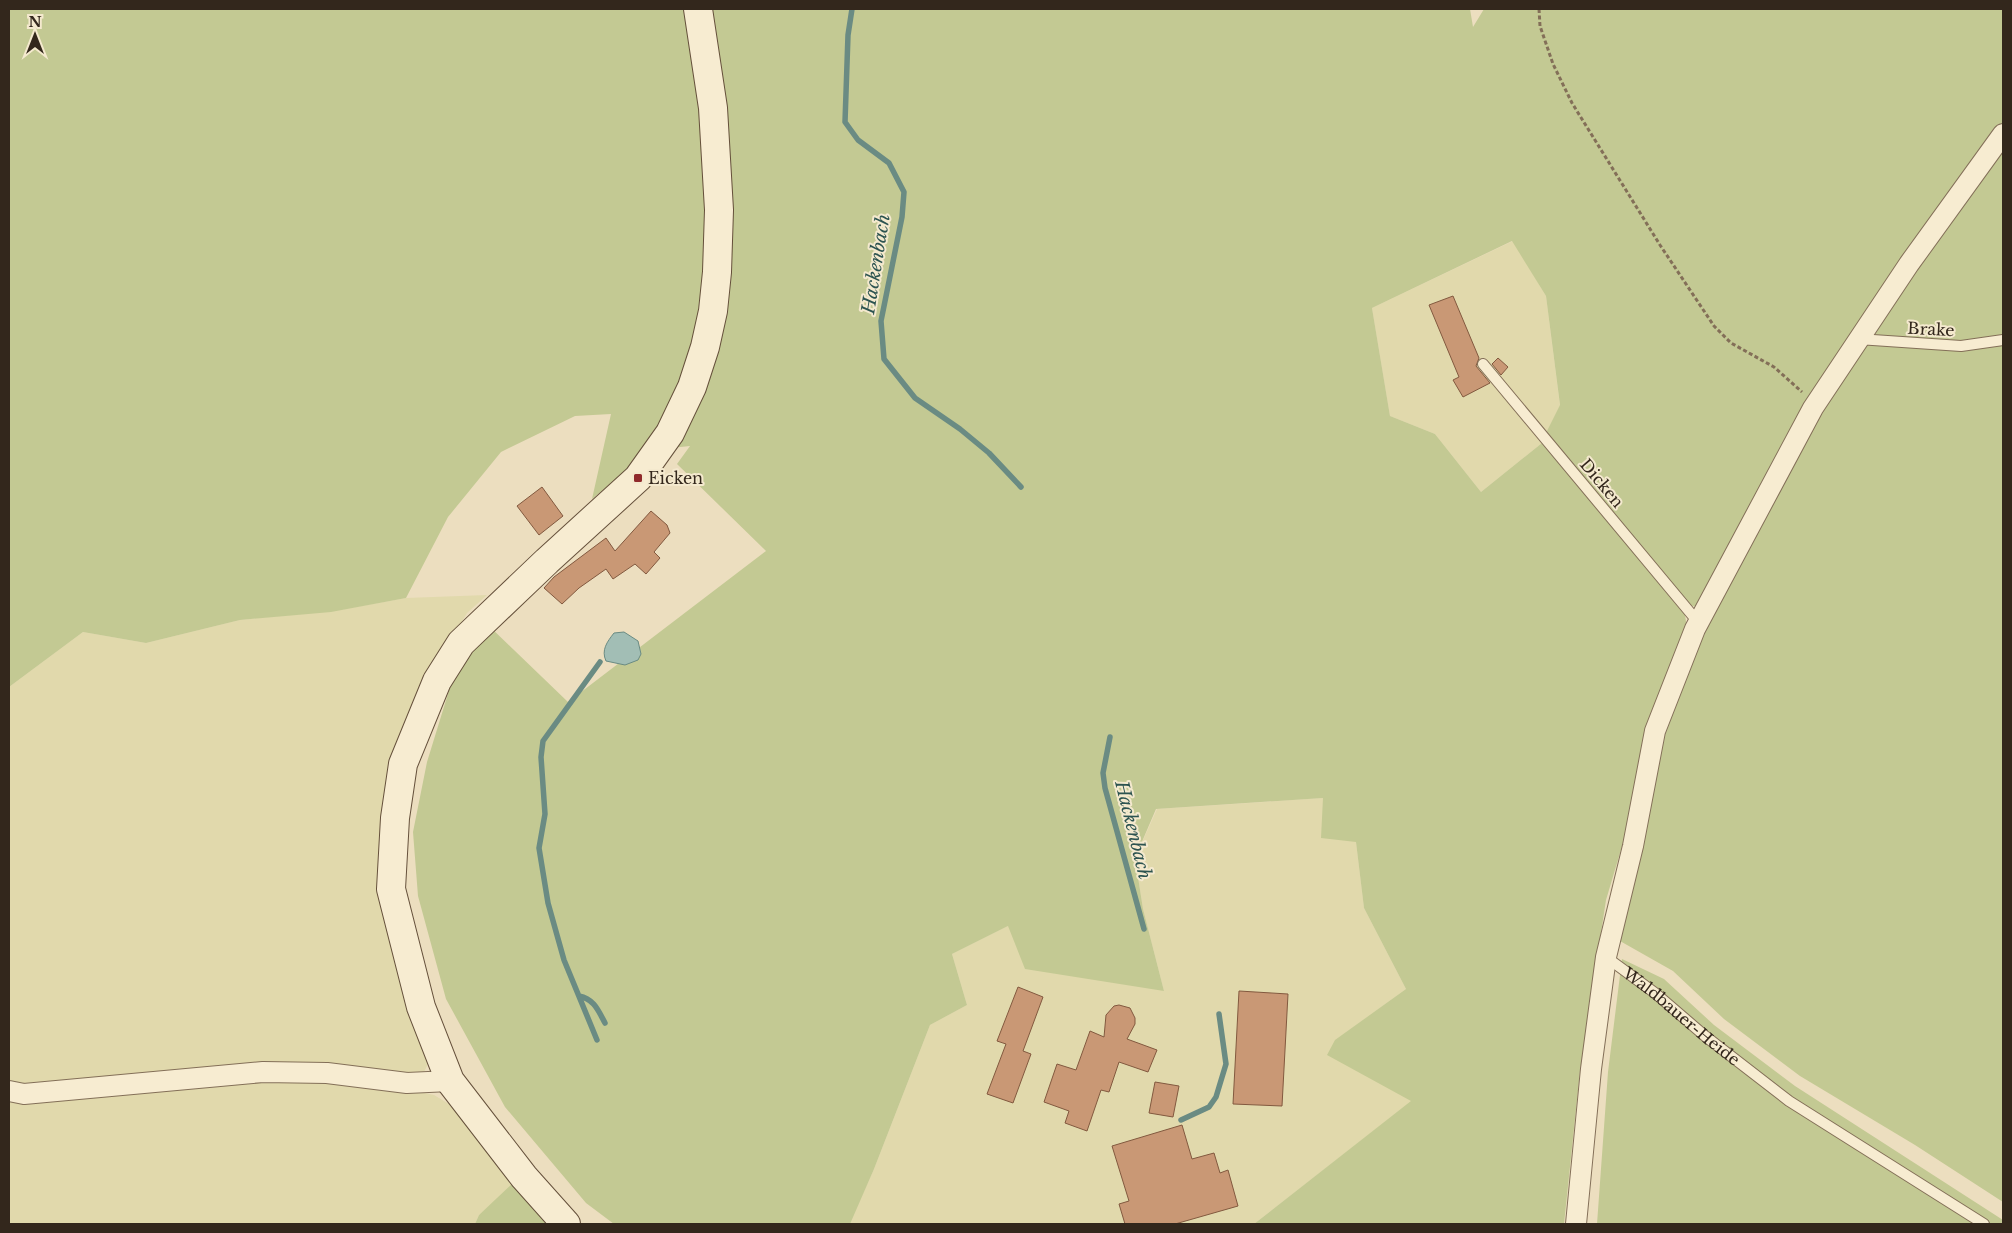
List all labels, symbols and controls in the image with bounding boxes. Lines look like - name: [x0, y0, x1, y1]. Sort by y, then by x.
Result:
- north arrow: [10, 10, 60, 60]
- text: N: [28, 13, 42, 31]
- water label: Hackenbach: [857, 212, 895, 316]
- street label: Brake: [1907, 318, 1955, 340]
- street label: Dicken: [1576, 454, 1628, 512]
- place label: Eicken: [648, 468, 703, 488]
- marker: Eicken: [632, 472, 644, 484]
- water label: Hackenbach: [1110, 777, 1156, 882]
- street label: Waldbauer-Heide: [1618, 962, 1744, 1069]

